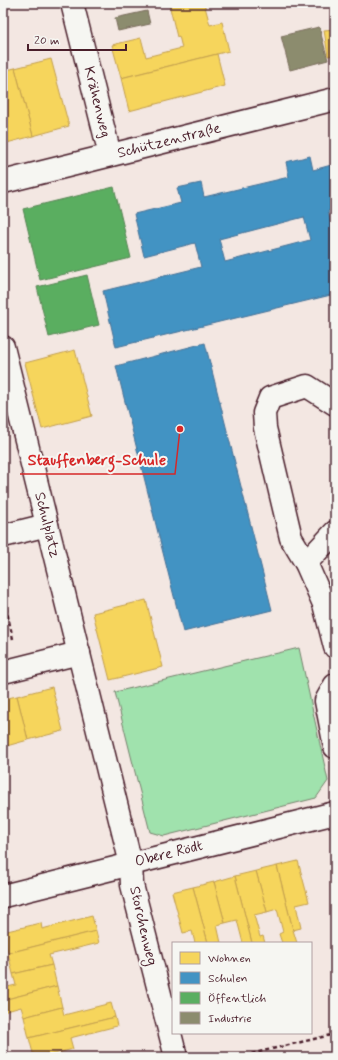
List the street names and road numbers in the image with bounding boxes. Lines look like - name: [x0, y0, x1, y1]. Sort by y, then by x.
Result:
- street label: Krähenweg: [79, 64, 115, 140]
- street label: Schützenstraße: [115, 118, 223, 164]
- street label: Schulplatz: [29, 490, 65, 560]
- street label: Obere Rödt: [133, 836, 205, 872]
- street label: Storchenweg: [123, 884, 162, 968]

